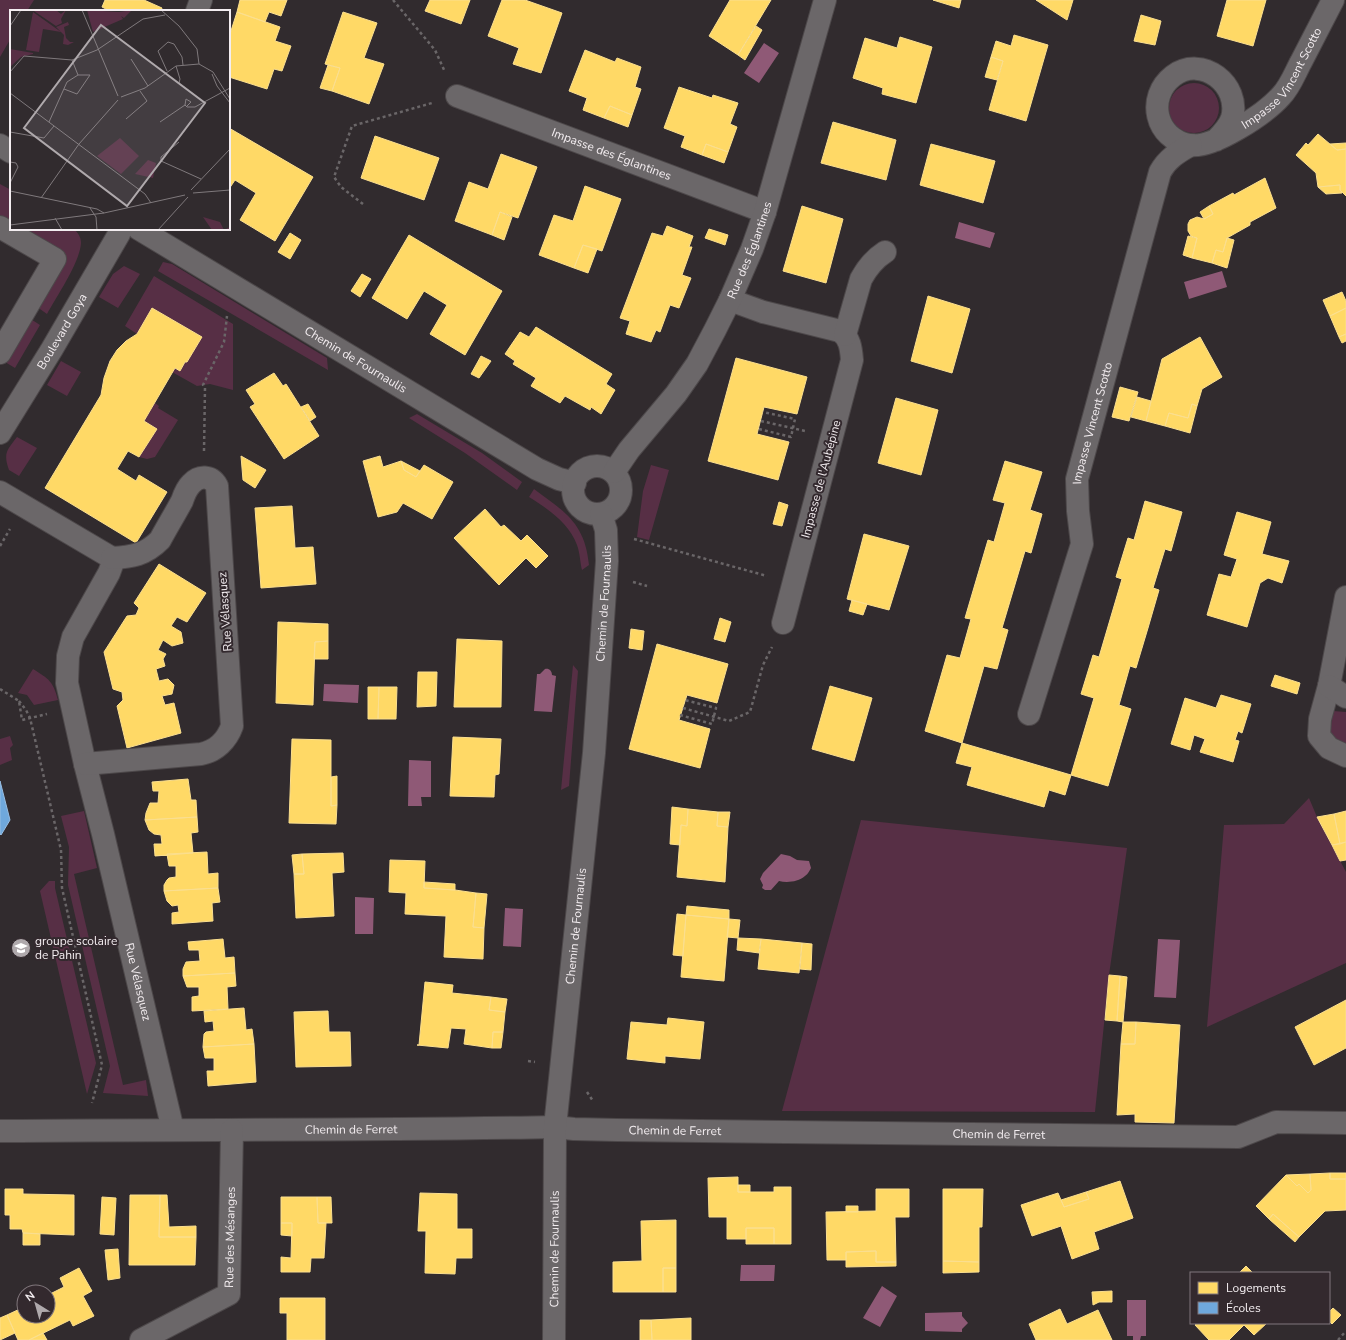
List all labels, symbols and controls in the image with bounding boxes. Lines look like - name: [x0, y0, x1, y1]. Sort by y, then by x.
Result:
- inset map: [10, 10, 230, 230]
- street label: Impasse Vincent Scotto: [1238, 25, 1326, 133]
- street label: Impasse des Églantines: [549, 124, 674, 184]
- street label: Rue des Églantines: [723, 199, 776, 301]
- street label: Boulevard Goya: [33, 290, 91, 373]
- street label: Chemin de Fournaulis: [301, 323, 410, 397]
- street label: Impasse Vincent Scotto: [1069, 360, 1116, 485]
- street label: Impasse de l'Aubépine: [798, 418, 844, 540]
- street label: Chemin de Fournaulis: [592, 545, 615, 662]
- street label: Rue Vélasquez: [214, 571, 236, 652]
- street label: Chemin de Fournaulis: [562, 867, 590, 985]
- place label: groupe scolaire de Pahin: [35, 933, 117, 963]
- school or university icon: groupe scolaire de Pahin: [10, 937, 32, 959]
- street label: Rue Vélasquez: [121, 941, 155, 1023]
- street label: Chemin de Ferret: [305, 1121, 398, 1138]
- street label: Chemin de Ferret: [628, 1122, 722, 1139]
- street label: Chemin de Ferret: [952, 1126, 1046, 1143]
- street label: Rue des Mésanges: [221, 1186, 239, 1288]
- street label: Chemin de Fournaulis: [546, 1190, 563, 1308]
- legend: [1190, 1272, 1330, 1324]
- text: Logements: [1226, 1280, 1286, 1296]
- north arrow: [16, 1284, 56, 1324]
- text: N: [22, 1288, 38, 1305]
- text: Écoles: [1226, 1300, 1261, 1316]

